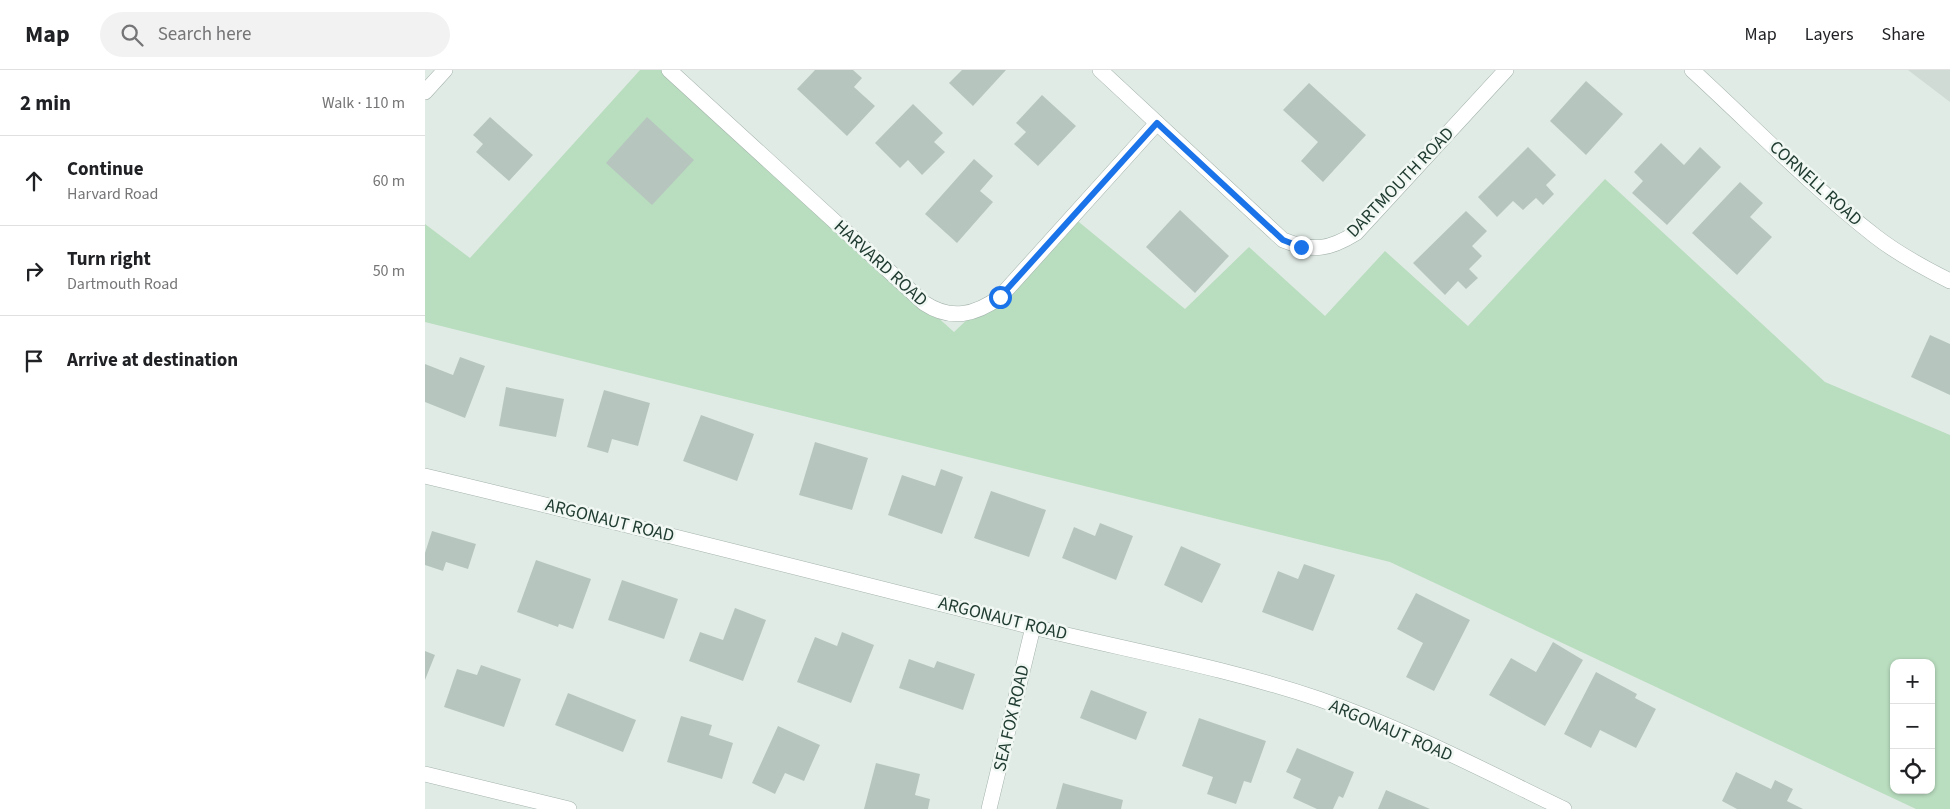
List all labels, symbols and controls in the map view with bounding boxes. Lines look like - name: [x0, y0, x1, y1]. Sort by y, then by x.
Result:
- search box: [100, 12, 450, 57]
- text: Map: [25, 17, 70, 52]
- icon: search: [118, 21, 146, 49]
- text: Search here: [158, 21, 251, 48]
- text: Map: [1745, 22, 1777, 47]
- text: Layers: [1805, 22, 1854, 47]
- text: Share: [1882, 22, 1925, 47]
- text: 2 min: [20, 88, 71, 118]
- text: Walk · 110 m: [322, 92, 405, 114]
- street label: DARTMOUTH ROAD: [1341, 122, 1460, 243]
- street label: CORNELL ROAD: [1764, 135, 1868, 232]
- text: Continue: [67, 156, 144, 183]
- icon: ahead: [20, 167, 48, 195]
- text: 60 m: [373, 170, 405, 192]
- text: Harvard Road: [67, 183, 158, 205]
- street label: HARVARD ROAD: [828, 214, 933, 312]
- route end: [1290, 236, 1313, 259]
- text: Turn right: [67, 246, 151, 273]
- icon: right: [20, 257, 48, 285]
- text: 50 m: [373, 260, 405, 282]
- text: Dartmouth Road: [67, 273, 178, 295]
- route start: [989, 286, 1012, 309]
- icon: arrive: [20, 347, 48, 375]
- text: Arrive at destination: [67, 347, 238, 374]
- street label: ARGONAUT ROAD: [543, 492, 677, 549]
- street label: ARGONAUT ROAD: [936, 590, 1070, 647]
- map controls: [1890, 659, 1935, 794]
- button: +: [1890, 659, 1935, 704]
- street label: SEA FOX ROAD: [987, 662, 1036, 774]
- street label: ARGONAUT ROAD: [1325, 693, 1456, 768]
- button: −: [1890, 704, 1935, 749]
- button: locate: [1890, 749, 1935, 794]

